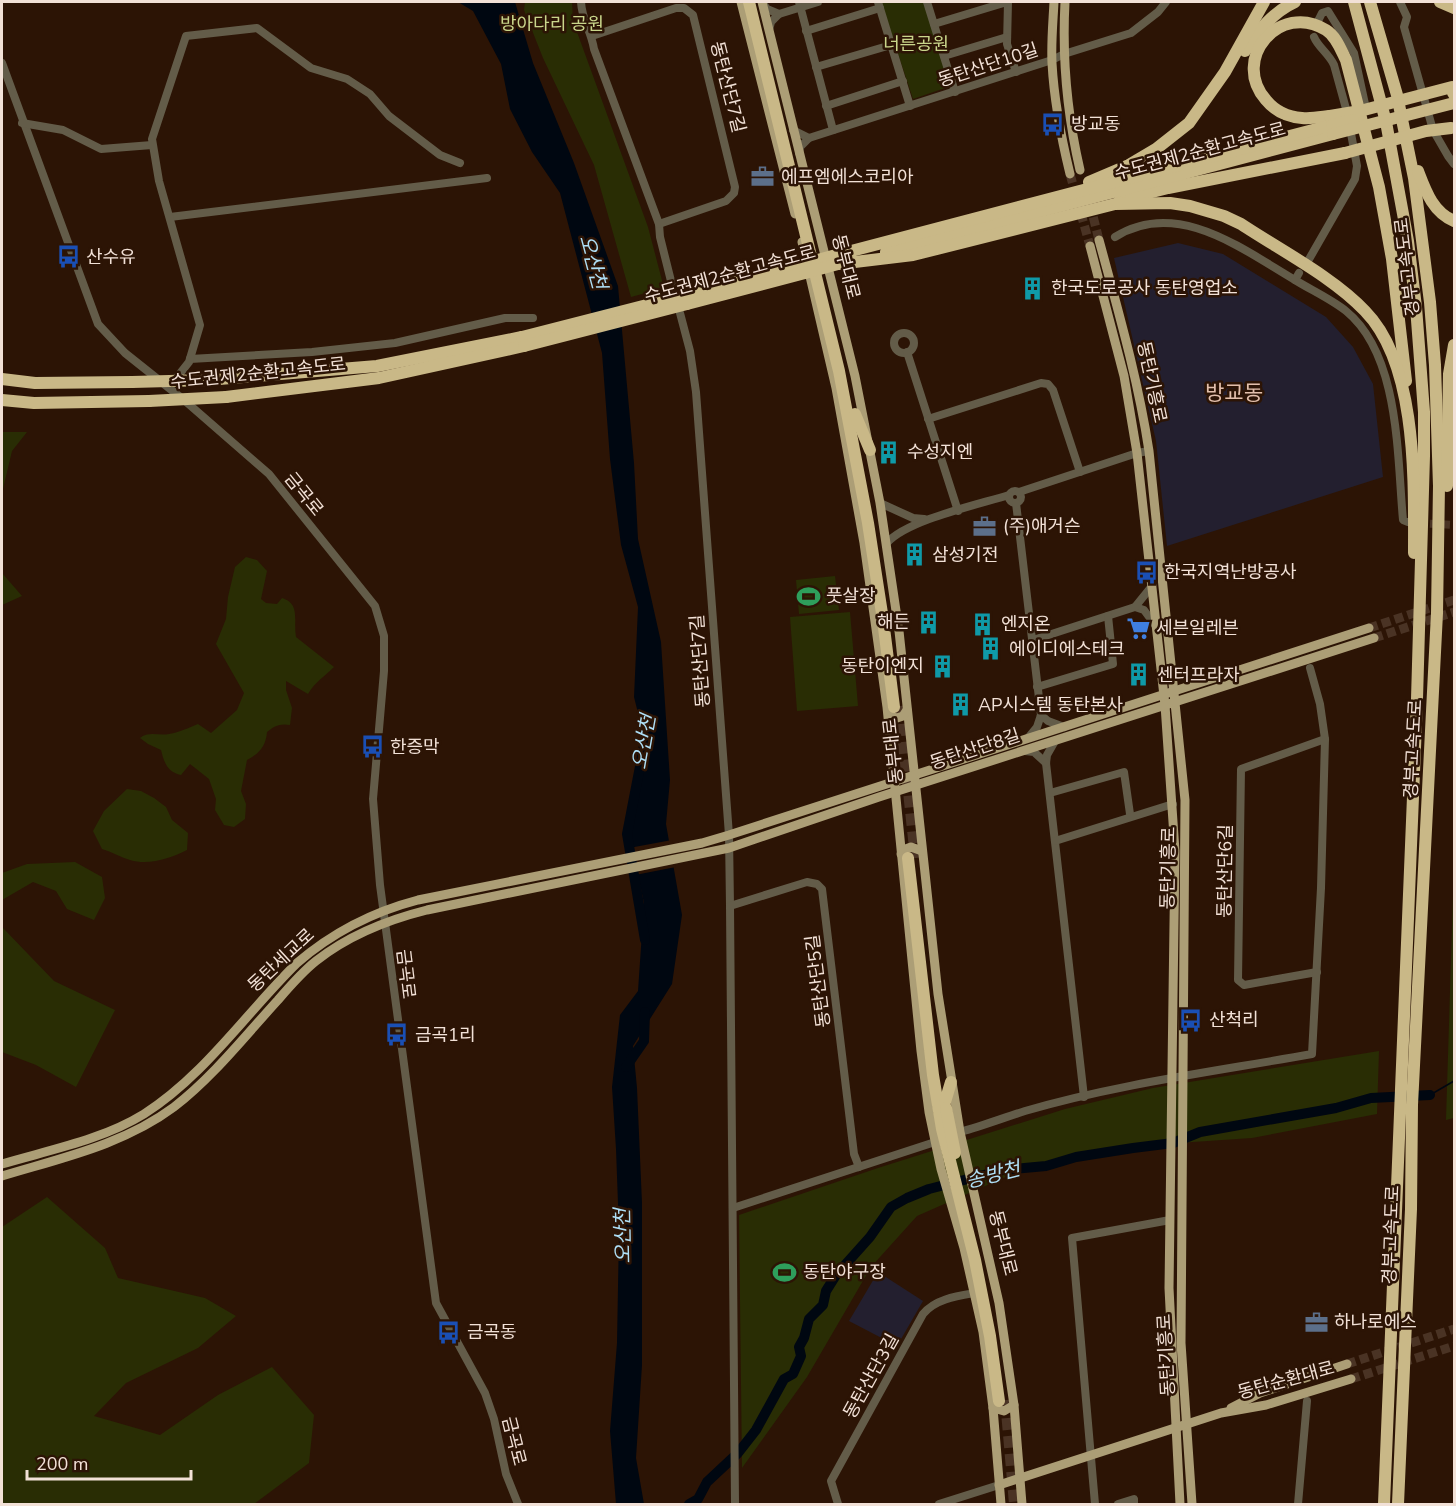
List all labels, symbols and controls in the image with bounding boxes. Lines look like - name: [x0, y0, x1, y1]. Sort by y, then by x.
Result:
- park label: 방아다리 공원: [500, 12, 604, 36]
- park label: 너른공원: [883, 32, 949, 56]
- street label: 동탄산단10길: [935, 37, 1041, 93]
- street label: 동탄산단7길: [705, 39, 751, 135]
- bus stop icon: 방교동: [1040, 111, 1066, 137]
- place label: 방교동: [1071, 112, 1121, 136]
- street label: 수도권제2순환고속도로: [1112, 117, 1288, 185]
- office icon: 에프엠에스코리아: [750, 164, 776, 190]
- place label: 에프엠에스코리아: [781, 165, 914, 189]
- street label: 경부고속도로: [1389, 216, 1425, 318]
- water label: 오산천: [573, 232, 614, 295]
- street label: 동부대로: [826, 232, 866, 302]
- street label: 수도권제2순환고속도로: [642, 240, 818, 308]
- bus stop icon: 산수유: [55, 244, 81, 270]
- place label: 산수유: [86, 245, 136, 269]
- building icon: 한국도로공사 동탄영업소: [1020, 275, 1046, 301]
- place label: 한국도로공사 동탄영업소: [1051, 276, 1238, 300]
- street label: 동탄기흥로: [1132, 339, 1172, 425]
- street label: 수도권제2순환고속도로: [169, 352, 347, 394]
- district label: 방교동: [1205, 379, 1263, 407]
- building icon: 수성지엔: [876, 439, 902, 465]
- place label: 수성지엔: [907, 440, 973, 464]
- street label: 금곡로: [279, 467, 329, 521]
- office icon: (주)애거슨: [972, 513, 998, 539]
- place label: (주)애거슨: [1003, 514, 1081, 538]
- building icon: 삼성기전: [901, 542, 927, 568]
- place label: 삼성기전: [932, 543, 998, 567]
- bus stop icon: 한국지역난방공사: [1133, 559, 1159, 585]
- place label: 한국지역난방공사: [1164, 560, 1297, 584]
- sports icon: 풋살장: [795, 583, 821, 609]
- place label: 풋살장: [826, 584, 876, 608]
- building icon: 해든: [915, 609, 941, 635]
- place label: 해든: [877, 610, 910, 634]
- building icon: 엔지온: [970, 611, 996, 637]
- place label: 엔지온: [1001, 612, 1051, 636]
- street label: 동탄산단7길: [685, 613, 715, 709]
- supermarket icon: 세븐일레븐: [1125, 615, 1151, 641]
- place label: 세븐일레븐: [1156, 616, 1239, 640]
- building icon: 에이디에스테크: [978, 636, 1004, 662]
- place label: 에이디에스테크: [1009, 637, 1125, 661]
- building icon: 동탄이엔지: [929, 653, 955, 679]
- place label: 동탄이엔지: [841, 654, 924, 678]
- building icon: 센터프라자: [1126, 662, 1152, 688]
- place label: 센터프라자: [1157, 663, 1240, 687]
- building icon: AP시스템 동탄본사: [947, 692, 973, 718]
- place label: AP시스템 동탄본사: [978, 693, 1124, 717]
- street label: 경부고속도로: [1398, 699, 1428, 799]
- water label: 오산천: [626, 710, 663, 772]
- street label: 동부대로: [878, 717, 908, 785]
- street label: 동탄산단8길: [927, 723, 1023, 775]
- bus stop icon: 한증막: [359, 734, 385, 760]
- place label: 한증막: [390, 735, 440, 759]
- street label: 동탄산단6길: [1212, 824, 1238, 918]
- street label: 동탄기흥로: [1155, 826, 1181, 910]
- street label: 동탄세교로: [243, 923, 319, 997]
- street label: 동탄산단5길: [800, 933, 836, 1029]
- street label: 금곡로: [391, 948, 421, 1000]
- bus stop icon: 산척리: [1178, 1007, 1204, 1033]
- place label: 산척리: [1209, 1008, 1259, 1032]
- bus stop icon: 금곡1리: [384, 1022, 410, 1048]
- place label: 금곡1리: [415, 1023, 475, 1047]
- water label: 송방천: [963, 1155, 1026, 1195]
- street label: 경부고속도로: [1377, 1185, 1405, 1285]
- water label: 오산천: [609, 1206, 637, 1264]
- street label: 동부대로: [983, 1208, 1023, 1278]
- sports icon: 동탄야구장: [772, 1259, 798, 1285]
- place label: 동탄야구장: [803, 1260, 886, 1284]
- office icon: 하나로에스: [1303, 1309, 1329, 1335]
- place label: 하나로에스: [1334, 1310, 1417, 1334]
- street label: 동탄기흥로: [1152, 1313, 1180, 1397]
- bus stop icon: 금곡동: [436, 1319, 462, 1345]
- place label: 금곡동: [467, 1320, 517, 1344]
- street label: 동탄산단3길: [838, 1329, 904, 1423]
- street label: 동탄순환대로: [1235, 1356, 1337, 1404]
- street label: 금곡로: [496, 1414, 532, 1468]
- scale bar: [27, 1443, 190, 1481]
- text: 200 m: [36, 1452, 88, 1476]

